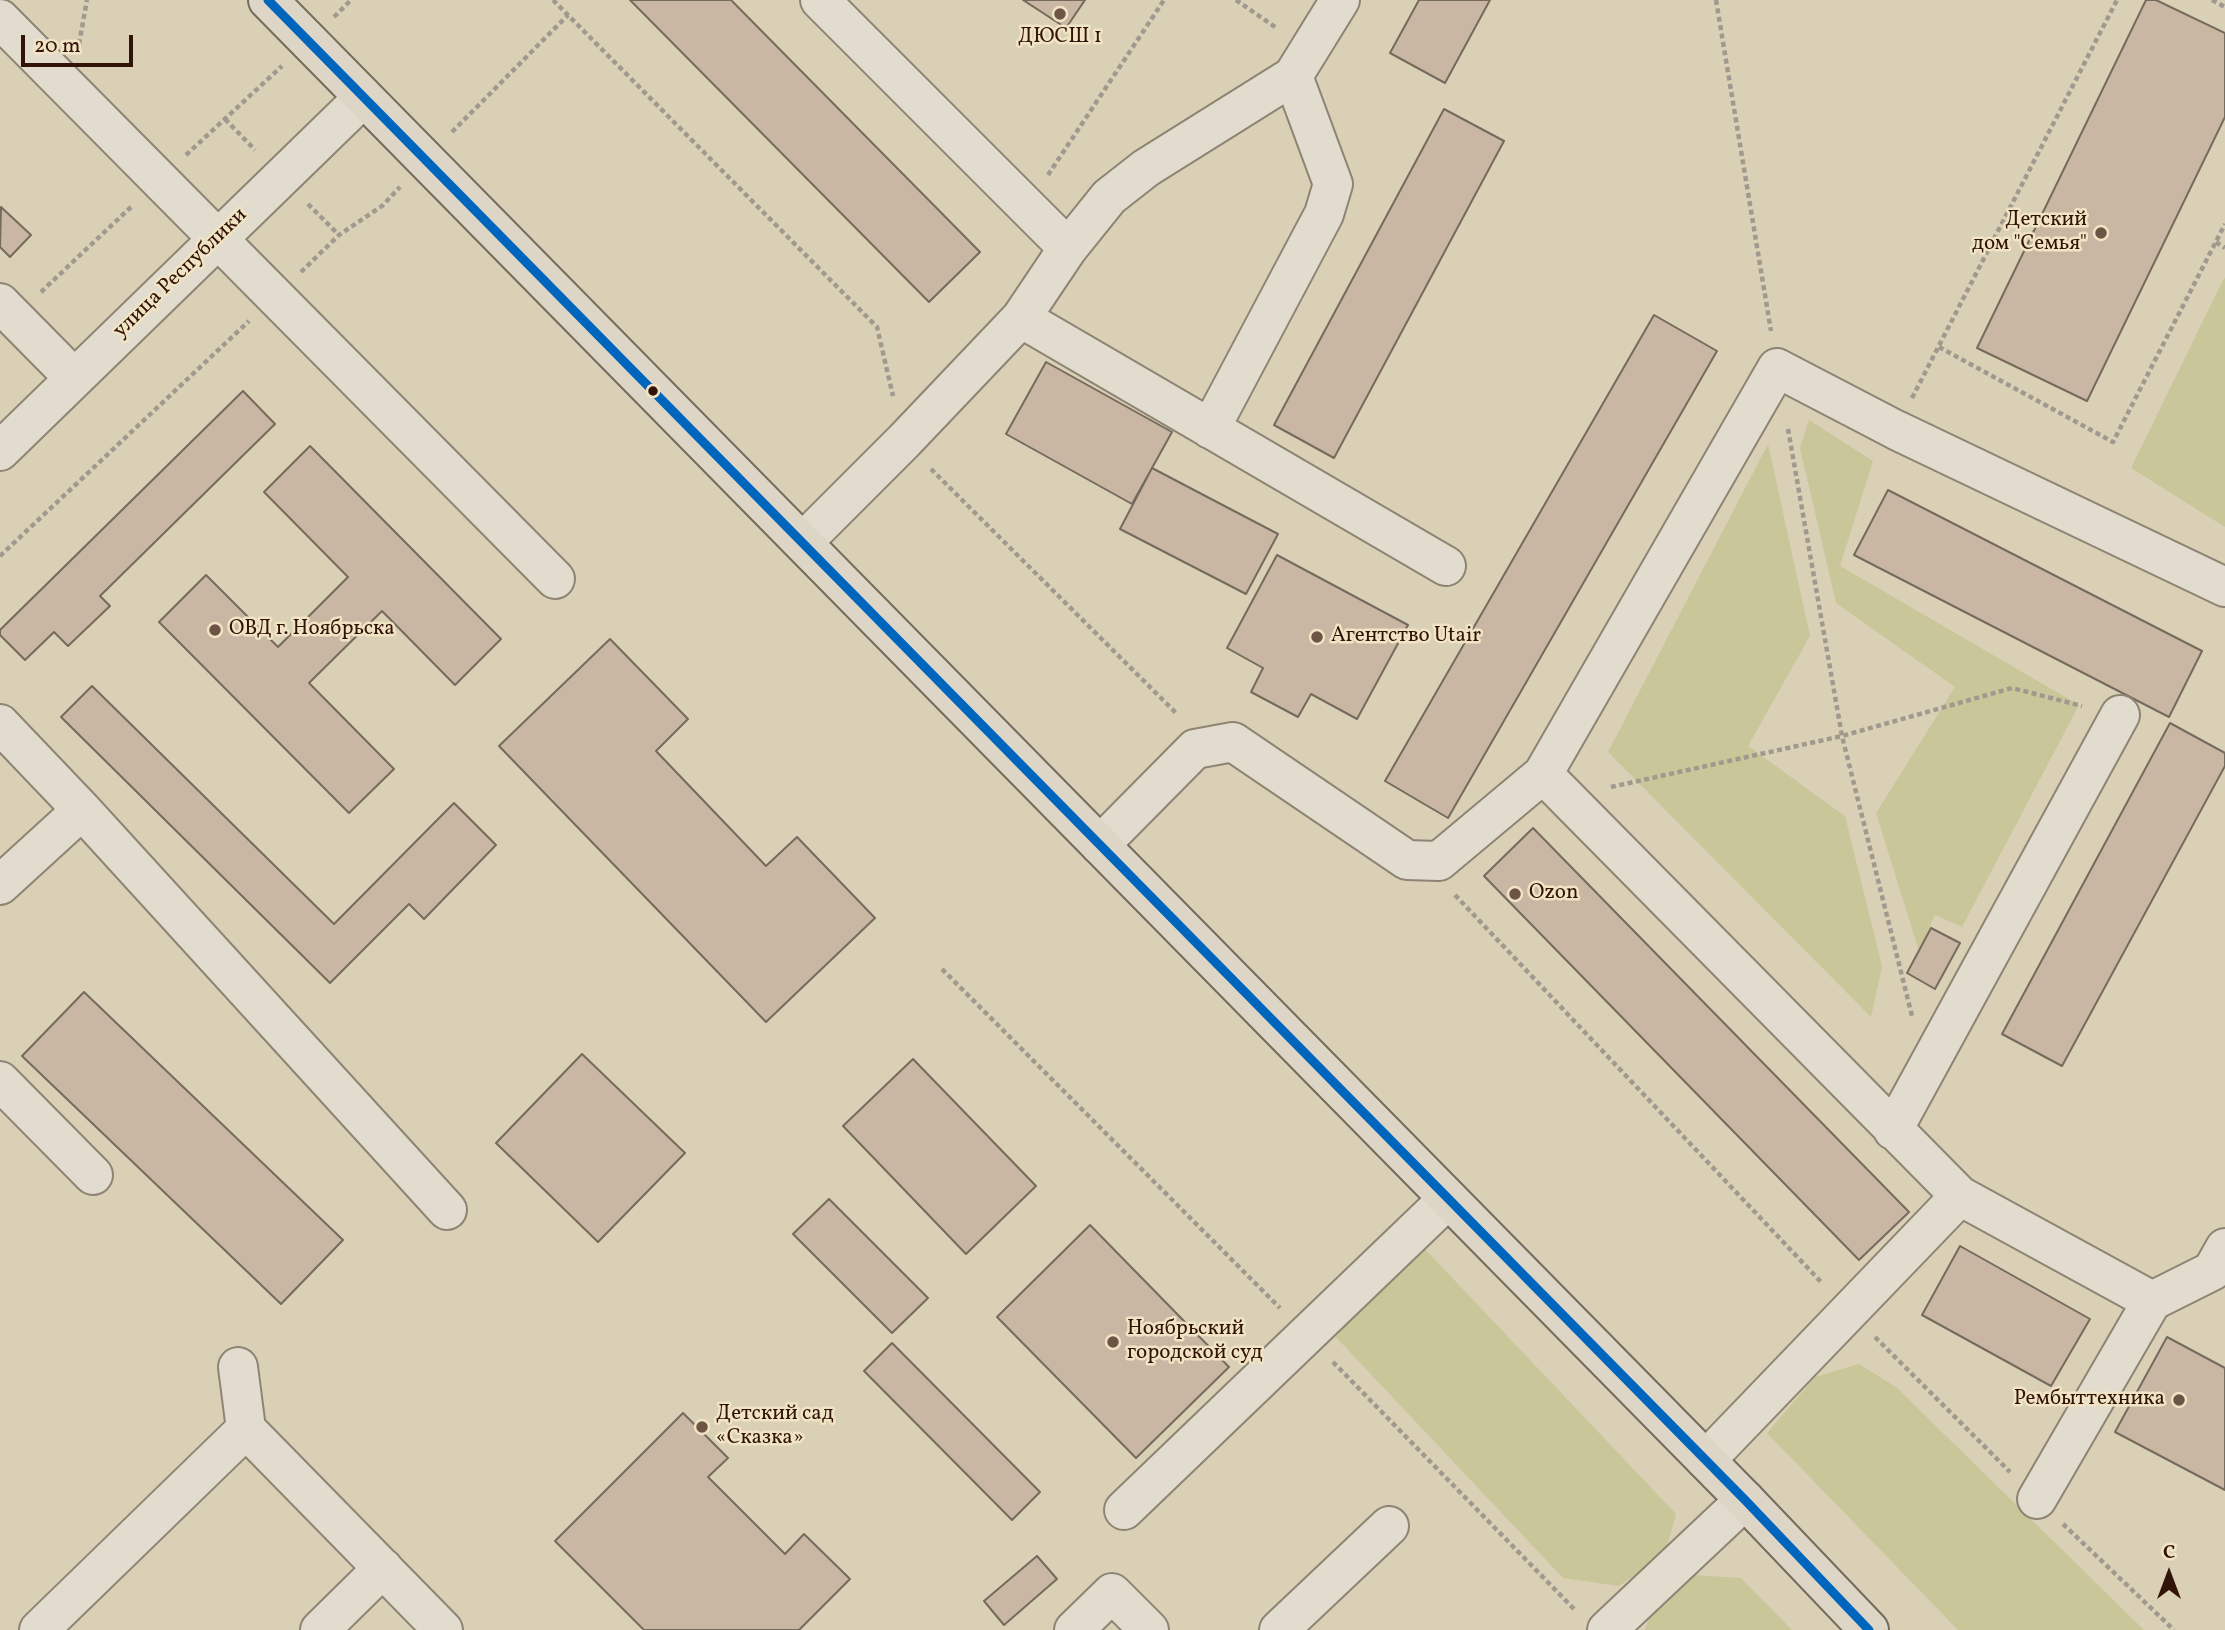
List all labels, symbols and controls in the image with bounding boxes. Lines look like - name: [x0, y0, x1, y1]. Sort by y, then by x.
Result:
- marker: ДЮСШ 1: [1052, 6, 1068, 22]
- scale bar: [24, 21, 136, 65]
- place label: ДЮСШ 1: [1018, 25, 1102, 51]
- text: 20 m: [34, 32, 80, 61]
- street label: улица Республики: [109, 204, 253, 344]
- place label: Детский дом "Семья": [1972, 208, 2087, 258]
- marker: Детский дом "Семья": [2093, 225, 2109, 241]
- unlabelled marker: [646, 384, 660, 398]
- place label: ОВД г. Ноябрьска: [229, 617, 395, 643]
- marker: ОВД г. Ноябрьска: [207, 622, 223, 638]
- place label: Агентство Utair: [1331, 624, 1481, 650]
- marker: Агентство Utair: [1309, 629, 1325, 645]
- place label: Ozon: [1529, 881, 1579, 907]
- marker: Ozon: [1507, 886, 1523, 902]
- place label: Ноябрьский городской суд: [1127, 1317, 1263, 1367]
- marker: Ноябрьский городской суд: [1105, 1334, 1121, 1350]
- place label: Рембыттехника: [2014, 1387, 2165, 1413]
- marker: Рембыттехника: [2171, 1392, 2187, 1408]
- place label: Детский сад «Сказка»: [716, 1402, 834, 1452]
- marker: Детский сад «Сказка»: [694, 1419, 710, 1435]
- north arrow: [2134, 1539, 2204, 1609]
- text: С: [2163, 1540, 2175, 1566]

